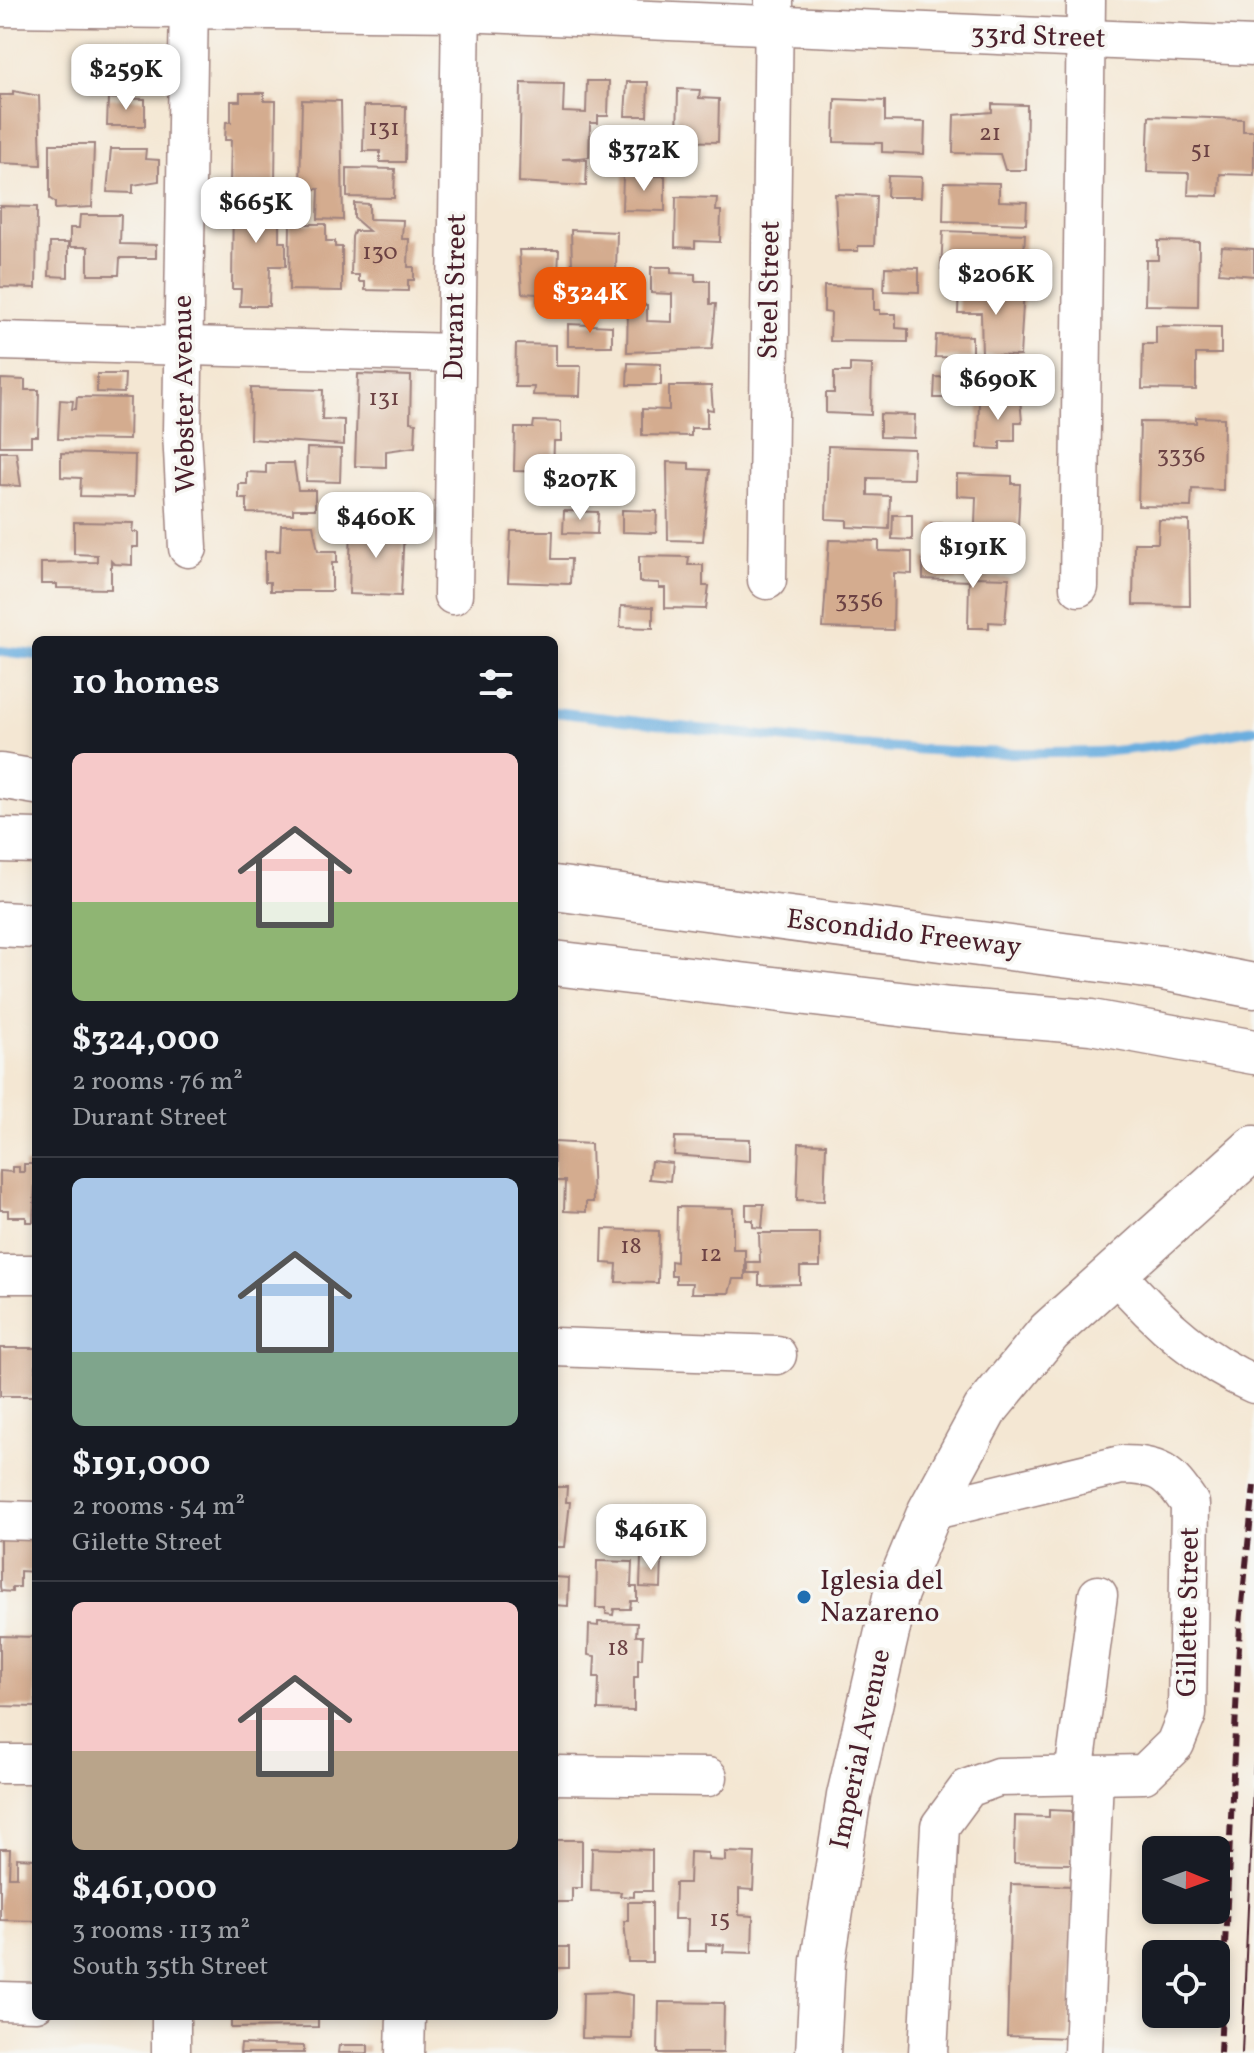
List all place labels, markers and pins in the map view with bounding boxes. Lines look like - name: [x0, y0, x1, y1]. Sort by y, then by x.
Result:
- pin: $259K: [70, 44, 182, 112]
- pin: $372K: [588, 125, 700, 193]
- pin: $665K: [200, 177, 312, 245]
- pin: $206K: [940, 249, 1052, 317]
- pin: $324K: [534, 267, 646, 335]
- pin: $690K: [942, 354, 1054, 422]
- pin: $207K: [524, 454, 636, 522]
- pin: $460K: [320, 492, 432, 560]
- pin: $191K: [917, 522, 1029, 590]
- pin: $461K: [595, 1504, 707, 1572]
- place label: Iglesia del Nazareno: [820, 1562, 943, 1633]
- marker: Iglesia del Nazareno: [795, 1588, 813, 1606]

